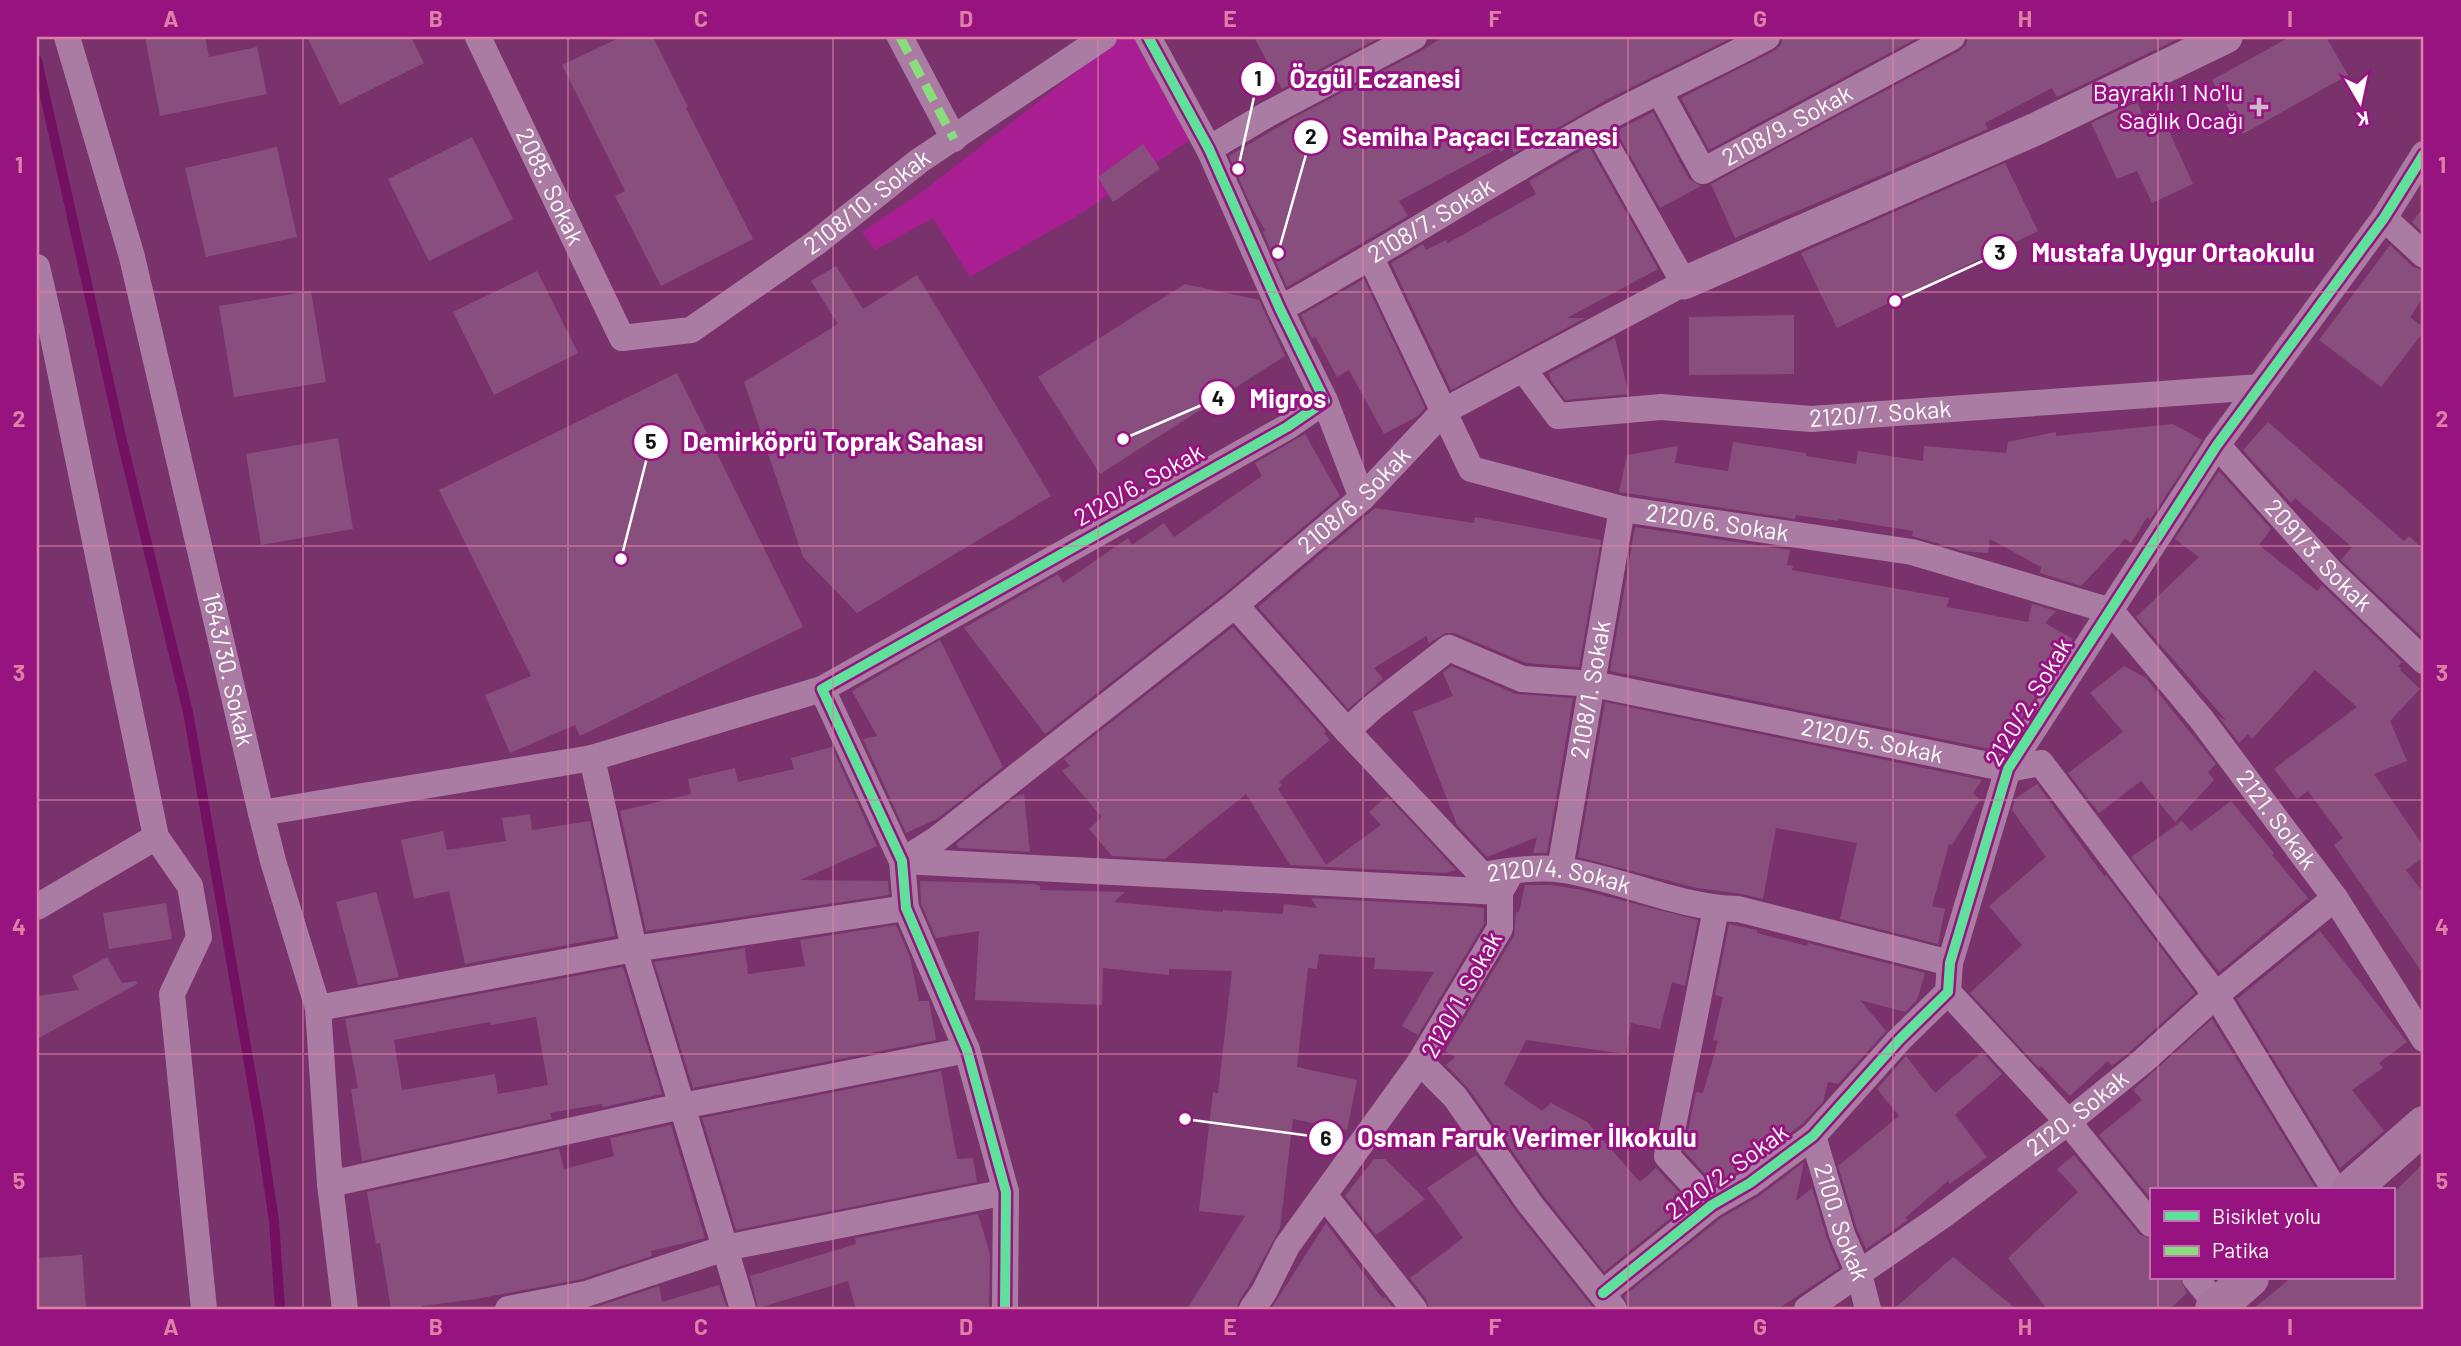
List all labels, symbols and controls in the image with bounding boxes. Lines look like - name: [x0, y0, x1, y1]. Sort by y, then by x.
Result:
- text: A: [163, 4, 179, 32]
- text: B: [429, 4, 443, 32]
- text: C: [694, 4, 708, 32]
- text: D: [959, 4, 973, 32]
- text: E: [1223, 4, 1237, 32]
- text: F: [1489, 4, 1502, 32]
- text: G: [1753, 4, 1767, 32]
- text: H: [2018, 4, 2032, 32]
- text: I: [2287, 4, 2293, 32]
- callout: Özgül Eczanesi: [1241, 56, 1475, 103]
- text: Özgül Eczanesi: [1289, 62, 1461, 93]
- text: 1: [1254, 65, 1262, 90]
- north arrow: [2324, 66, 2394, 136]
- street label: 2108/9. Sokak: [1716, 77, 1857, 171]
- place label: Bayraklı 1 No'lu Sağlık Ocağı: [2093, 77, 2243, 134]
- marker: Bayraklı 1 No'lu Sağlık Ocağı: [2249, 97, 2269, 117]
- text: K: [2355, 107, 2370, 132]
- callout: Semiha Paçacı Eczanesi: [1293, 113, 1632, 160]
- text: Semiha Paçacı Eczanesi: [1342, 120, 1618, 151]
- street label: 2085. Sokak: [511, 123, 591, 249]
- text: 2: [1305, 123, 1317, 148]
- street label: 2108/10. Sokak: [798, 142, 935, 260]
- text: 1: [15, 150, 23, 178]
- text: 1: [2438, 150, 2446, 178]
- street label: 2108/7. Sokak: [1362, 171, 1498, 268]
- callout: Mustafa Uygur Ortaokulu: [1983, 230, 2329, 277]
- text: Mustafa Uygur Ortaokulu: [2031, 236, 2315, 267]
- text: 3: [1994, 239, 2006, 264]
- callout: Migros: [1201, 375, 1340, 422]
- text: Migros: [1250, 382, 1326, 413]
- text: 4: [1212, 385, 1224, 410]
- street label: 2120/7. Sokak: [1808, 393, 1952, 432]
- text: 2: [13, 404, 25, 432]
- text: 2: [2436, 404, 2448, 432]
- callout: Demirköprü Toprak Sahası: [634, 418, 998, 465]
- text: Demirköprü Toprak Sahası: [683, 425, 983, 456]
- text: 5: [645, 428, 657, 453]
- street label: 2120/6. Sokak: [1068, 436, 1208, 531]
- street label: 2108/6. Sokak: [1291, 440, 1416, 559]
- street label: 2091/3. Sokak: [2260, 493, 2379, 617]
- street label: 2120/6. Sokak: [1644, 497, 1791, 547]
- street label: 1643/30. Sokak: [197, 590, 261, 749]
- street label: 2108/1. Sokak: [1563, 618, 1616, 761]
- street label: 2120/2. Sokak: [1978, 632, 2077, 771]
- text: 3: [13, 658, 25, 686]
- text: 3: [2436, 658, 2448, 686]
- street label: 2120/5. Sokak: [1799, 711, 1946, 768]
- street label: 2121. Sokak: [2231, 764, 2324, 874]
- street label: 2120/4. Sokak: [1485, 852, 1635, 899]
- text: 4: [12, 912, 26, 940]
- text: 4: [2435, 912, 2449, 940]
- street label: 2120/1. Sokak: [1414, 926, 1507, 1063]
- street label: 2120. Sokak: [2020, 1063, 2134, 1161]
- callout: Osman Faruk Verimer İlkokulu: [1308, 1115, 1711, 1162]
- street label: 2120/2. Sokak: [1659, 1117, 1793, 1225]
- text: Osman Faruk Verimer İlkokulu: [1357, 1121, 1697, 1152]
- text: 6: [1320, 1125, 1332, 1150]
- street label: 2100. Sokak: [1809, 1160, 1876, 1284]
- text: 5: [13, 1166, 25, 1194]
- text: 5: [2436, 1166, 2448, 1194]
- legend: [2150, 1188, 2394, 1280]
- text: Bisiklet yolu: [2212, 1203, 2321, 1228]
- text: Patika: [2212, 1237, 2269, 1262]
- text: A: [163, 1312, 179, 1340]
- text: B: [429, 1312, 443, 1340]
- text: C: [694, 1312, 708, 1340]
- text: D: [959, 1312, 973, 1340]
- text: E: [1223, 1312, 1237, 1340]
- text: F: [1489, 1312, 1502, 1340]
- text: G: [1753, 1312, 1767, 1340]
- text: H: [2018, 1312, 2032, 1340]
- text: I: [2287, 1312, 2293, 1340]

